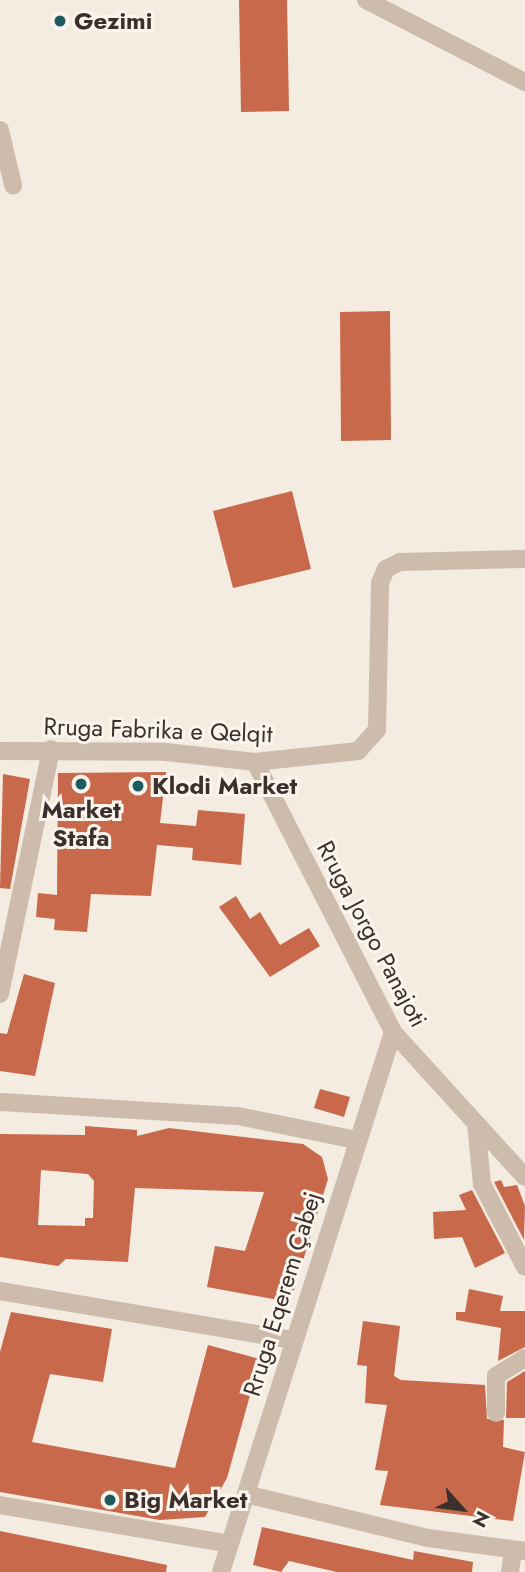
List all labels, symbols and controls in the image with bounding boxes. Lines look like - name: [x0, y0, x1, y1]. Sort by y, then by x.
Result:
- place label: Gezimi: [74, 7, 152, 35]
- marker: Gezimi: [52, 13, 68, 29]
- street label: Rruga Fabrika e Qelqit: [43, 712, 273, 748]
- place label: Klodi Market: [152, 772, 297, 800]
- marker: Market Stafa: [73, 776, 89, 792]
- marker: Klodi Market: [130, 778, 146, 794]
- place label: Market Stafa: [41, 796, 121, 852]
- street label: Rruga Jorgo Panajoti: [311, 836, 433, 1032]
- street label: Rruga Eqerem Çabej: [237, 1188, 327, 1400]
- north arrow: [427, 1474, 497, 1544]
- place label: Big Market: [124, 1486, 247, 1514]
- marker: Big Market: [102, 1492, 118, 1508]
- text: N: [466, 1506, 496, 1532]

